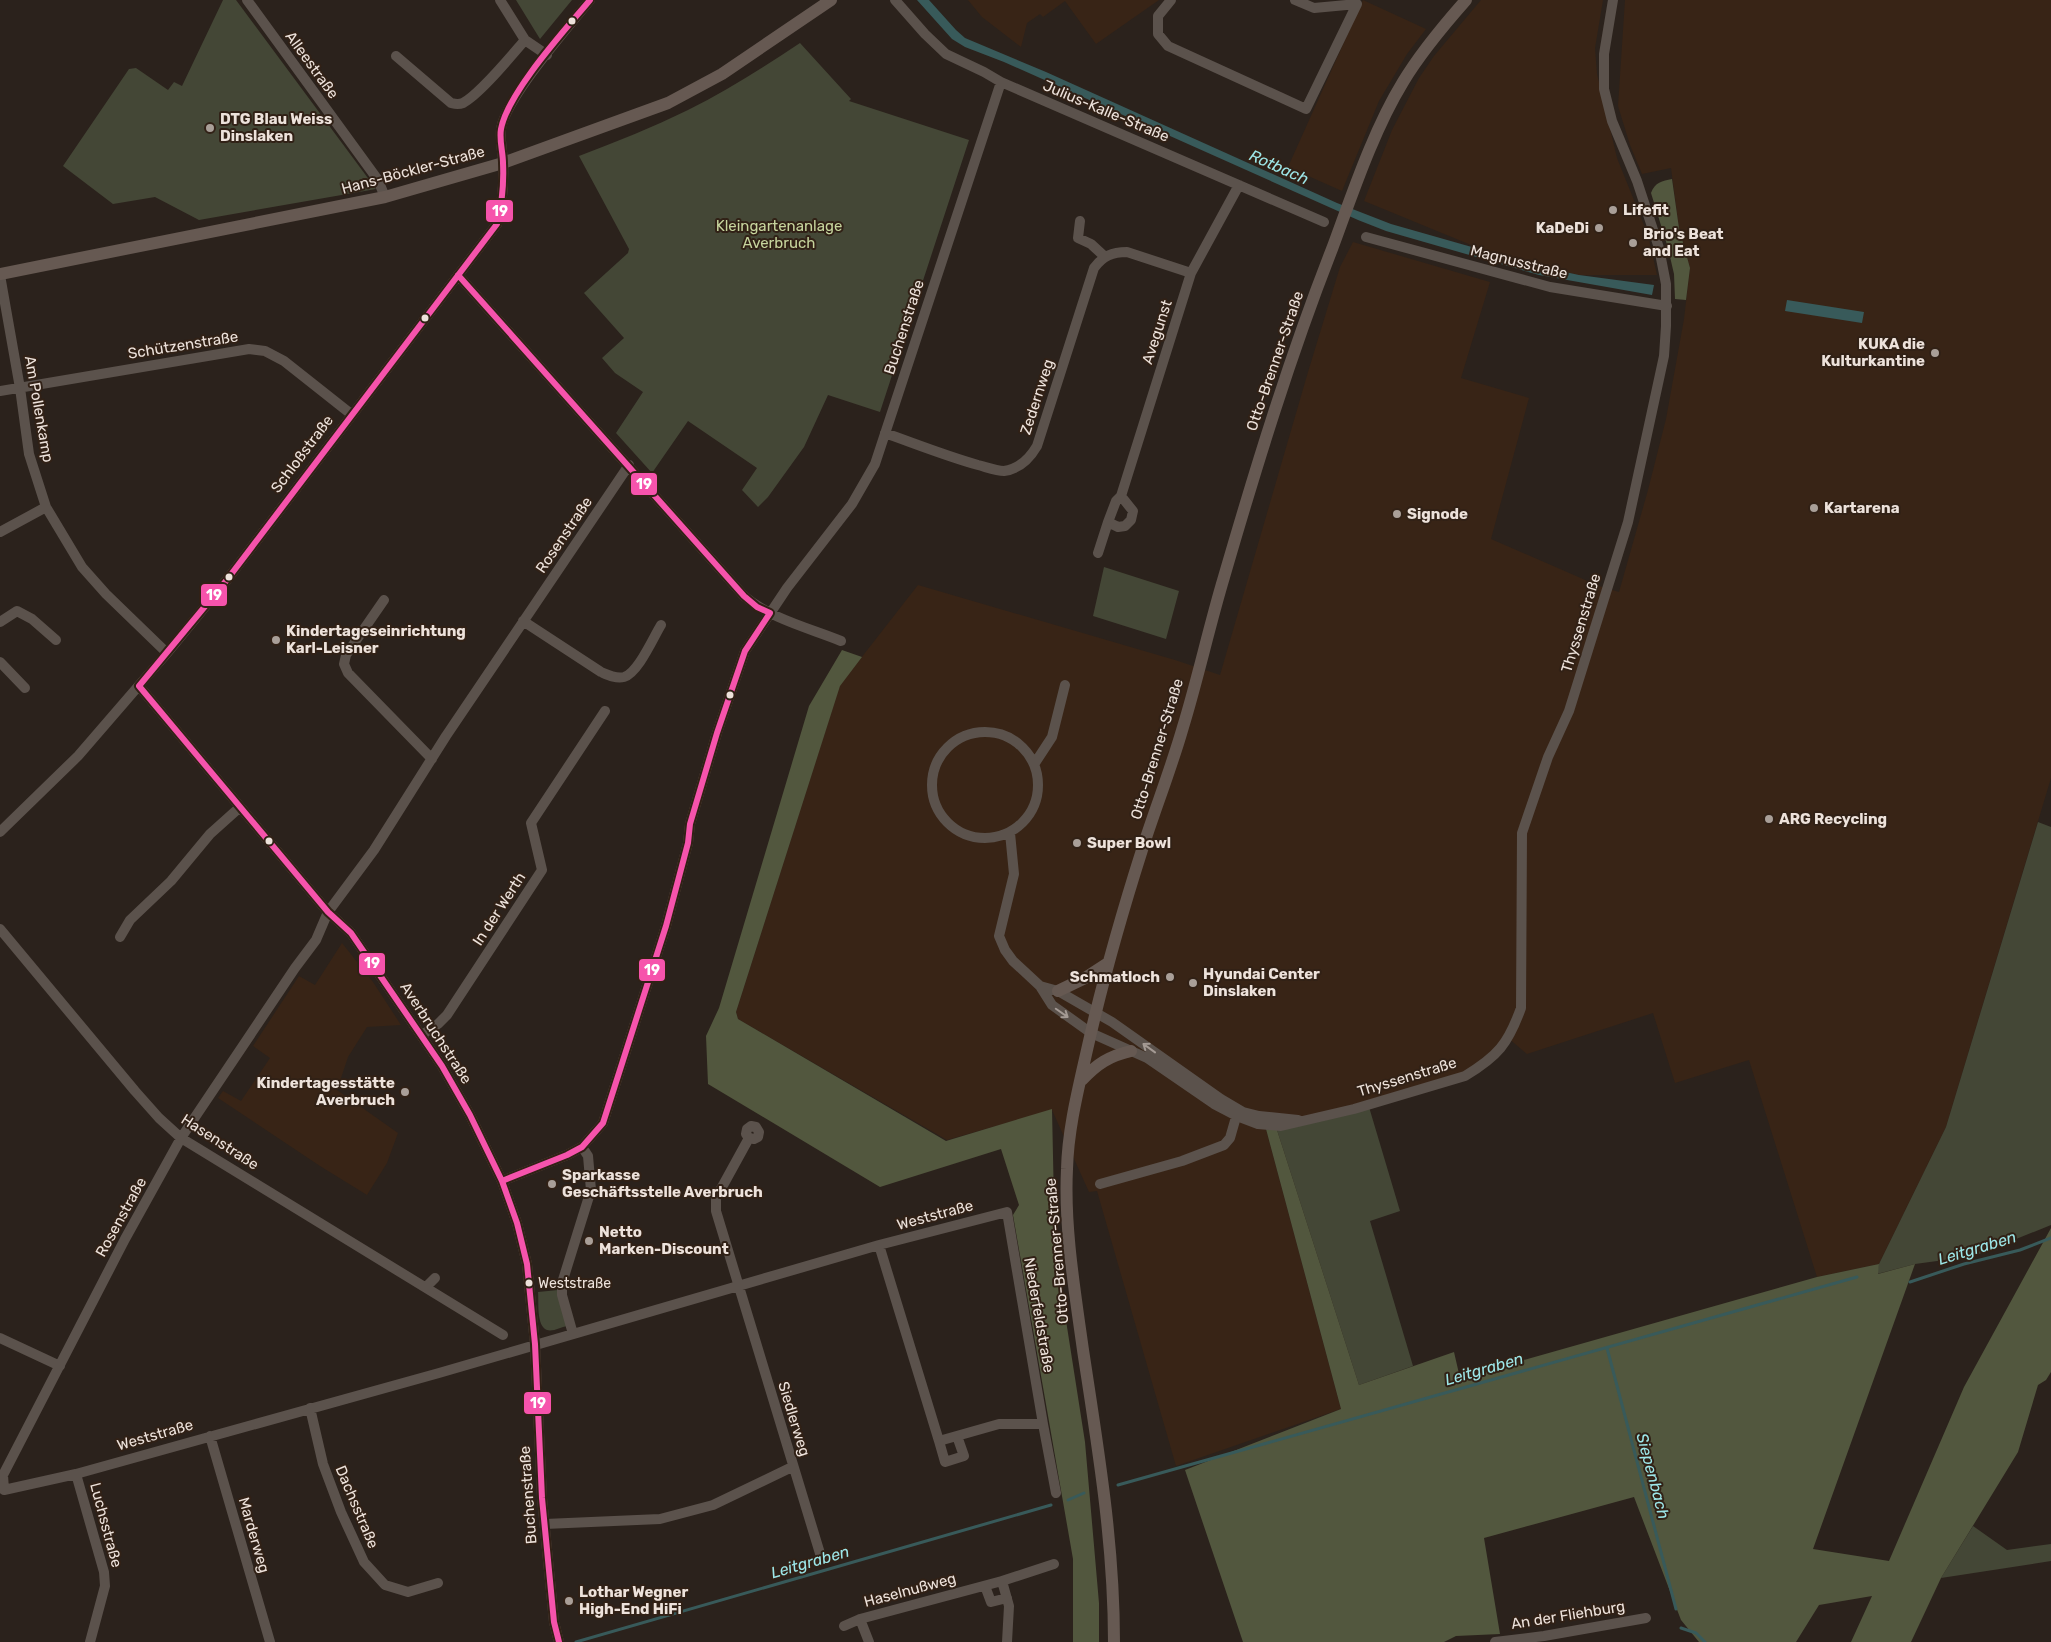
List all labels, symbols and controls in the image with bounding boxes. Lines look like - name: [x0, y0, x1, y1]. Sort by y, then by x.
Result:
- unlabelled marker: [567, 16, 577, 26]
- street label: Alleestraße: [282, 28, 342, 102]
- street label: Julius-Kalle-Straße: [1040, 76, 1172, 146]
- place label: DTG Blau Weiss Dinslaken: [220, 110, 332, 145]
- marker: DTG Blau Weiss Dinslaken: [204, 122, 216, 134]
- street label: Hans-Böckler-Straße: [339, 142, 487, 198]
- water label: Rotbach: [1246, 146, 1312, 188]
- line badge: 19: [485, 199, 514, 223]
- place label: Lifefit: [1623, 201, 1669, 219]
- text: 19: [492, 203, 508, 220]
- marker: Lifefit: [1607, 204, 1619, 216]
- park label: Kleingartenanlage Averbruch: [716, 217, 842, 252]
- place label: KaDeDi: [1536, 219, 1589, 237]
- marker: KaDeDi: [1593, 222, 1605, 234]
- place label: Brio's Beat and Eat: [1643, 225, 1724, 260]
- marker: Brio's Beat and Eat: [1627, 237, 1639, 249]
- street label: Magnusstraße: [1469, 241, 1569, 283]
- street label: Buchenstraße: [880, 277, 928, 377]
- street label: Otto-Brenner-Straße: [1243, 289, 1307, 433]
- street label: Avegunst: [1138, 297, 1176, 366]
- unlabelled marker: [420, 313, 430, 323]
- street label: Schützenstraße: [127, 327, 239, 363]
- place label: KUKA die Kulturkantine: [1821, 335, 1925, 370]
- marker: KUKA die Kulturkantine: [1929, 347, 1941, 359]
- street label: Am Pollenkamp: [21, 354, 57, 464]
- street label: Zedernweg: [1016, 357, 1058, 437]
- street label: Schloßstraße: [267, 412, 337, 496]
- line badge: 19: [630, 472, 658, 496]
- text: 19: [636, 476, 652, 493]
- street label: Rosenstraße: [532, 493, 596, 577]
- place label: Kartarena: [1824, 499, 1900, 517]
- marker: Kartarena: [1808, 502, 1820, 514]
- place label: Signode: [1407, 505, 1468, 523]
- marker: Signode: [1391, 508, 1403, 520]
- street label: Thyssenstraße: [1557, 571, 1605, 675]
- unlabelled marker: [224, 572, 234, 582]
- line badge: 19: [200, 583, 228, 607]
- text: 19: [206, 587, 222, 604]
- place label: Kindertageseinrichtung Karl-Leisner: [286, 622, 466, 657]
- marker: Kindertageseinrichtung Karl-Leisner: [270, 634, 282, 646]
- street label: Otto-Brenner-Straße: [1127, 676, 1187, 822]
- unlabelled marker: [725, 690, 735, 700]
- place label: ARG Recycling: [1779, 810, 1887, 828]
- marker: ARG Recycling: [1763, 813, 1775, 825]
- place label: Super Bowl: [1087, 834, 1171, 852]
- unlabelled marker: [264, 836, 274, 846]
- marker: Super Bowl: [1071, 837, 1083, 849]
- street label: In der Werth: [469, 869, 529, 949]
- line badge: 19: [358, 952, 386, 976]
- text: 19: [364, 955, 380, 972]
- line badge: 19: [638, 958, 666, 982]
- text: 19: [644, 962, 660, 979]
- place label: Hyundai Center Dinslaken: [1203, 965, 1320, 1000]
- place label: Schmatloch: [1070, 968, 1160, 986]
- marker: Schmatloch: [1164, 971, 1176, 983]
- marker: Hyundai Center Dinslaken: [1187, 977, 1199, 989]
- street label: Averbruchstraße: [396, 979, 476, 1087]
- one-way arrow: [1055, 1008, 1069, 1018]
- one-way arrow: [1143, 1042, 1156, 1053]
- street label: Thyssenstraße: [1355, 1053, 1459, 1101]
- place label: Kindertagesstätte Averbruch: [256, 1074, 395, 1109]
- marker: Kindertagesstätte Averbruch: [399, 1086, 411, 1098]
- street label: Hasenstraße: [178, 1110, 262, 1174]
- place label: Sparkasse Geschäftsstelle Averbruch: [562, 1166, 763, 1201]
- street label: Rosenstraße: [92, 1174, 150, 1260]
- street label: Otto-Brenner-Straße: [1042, 1177, 1072, 1325]
- marker: Sparkasse Geschäftsstelle Averbruch: [546, 1178, 558, 1190]
- street label: Weststraße: [895, 1196, 975, 1234]
- place label: Netto Marken-Discount: [599, 1223, 729, 1258]
- water label: Leitgraben: [1936, 1227, 2018, 1269]
- marker: Netto Marken-Discount: [583, 1235, 595, 1247]
- street label: Niederfeldstraße: [1020, 1256, 1058, 1374]
- place label: Weststraße: [538, 1275, 611, 1292]
- marker: Weststraße: [524, 1278, 534, 1288]
- water label: Leitgraben: [1443, 1349, 1525, 1389]
- street label: Siedlerweg: [774, 1379, 814, 1459]
- line badge: 19: [523, 1391, 552, 1415]
- text: 19: [530, 1395, 546, 1412]
- street label: Weststraße: [115, 1416, 195, 1454]
- water label: Siepenbach: [1632, 1431, 1674, 1521]
- street label: Buchenstraße: [516, 1445, 540, 1545]
- street label: Dachsstraße: [331, 1463, 383, 1551]
- street label: Luchsstraße: [86, 1481, 126, 1569]
- street label: Marderweg: [235, 1495, 273, 1575]
- water label: Leitgraben: [769, 1542, 851, 1582]
- street label: Haselnußweg: [862, 1569, 958, 1611]
- place label: Lothar Wegner High-End HiFi: [579, 1583, 688, 1618]
- marker: Lothar Wegner High-End HiFi: [563, 1595, 575, 1607]
- street label: An der Fliehburg: [1510, 1597, 1626, 1633]

